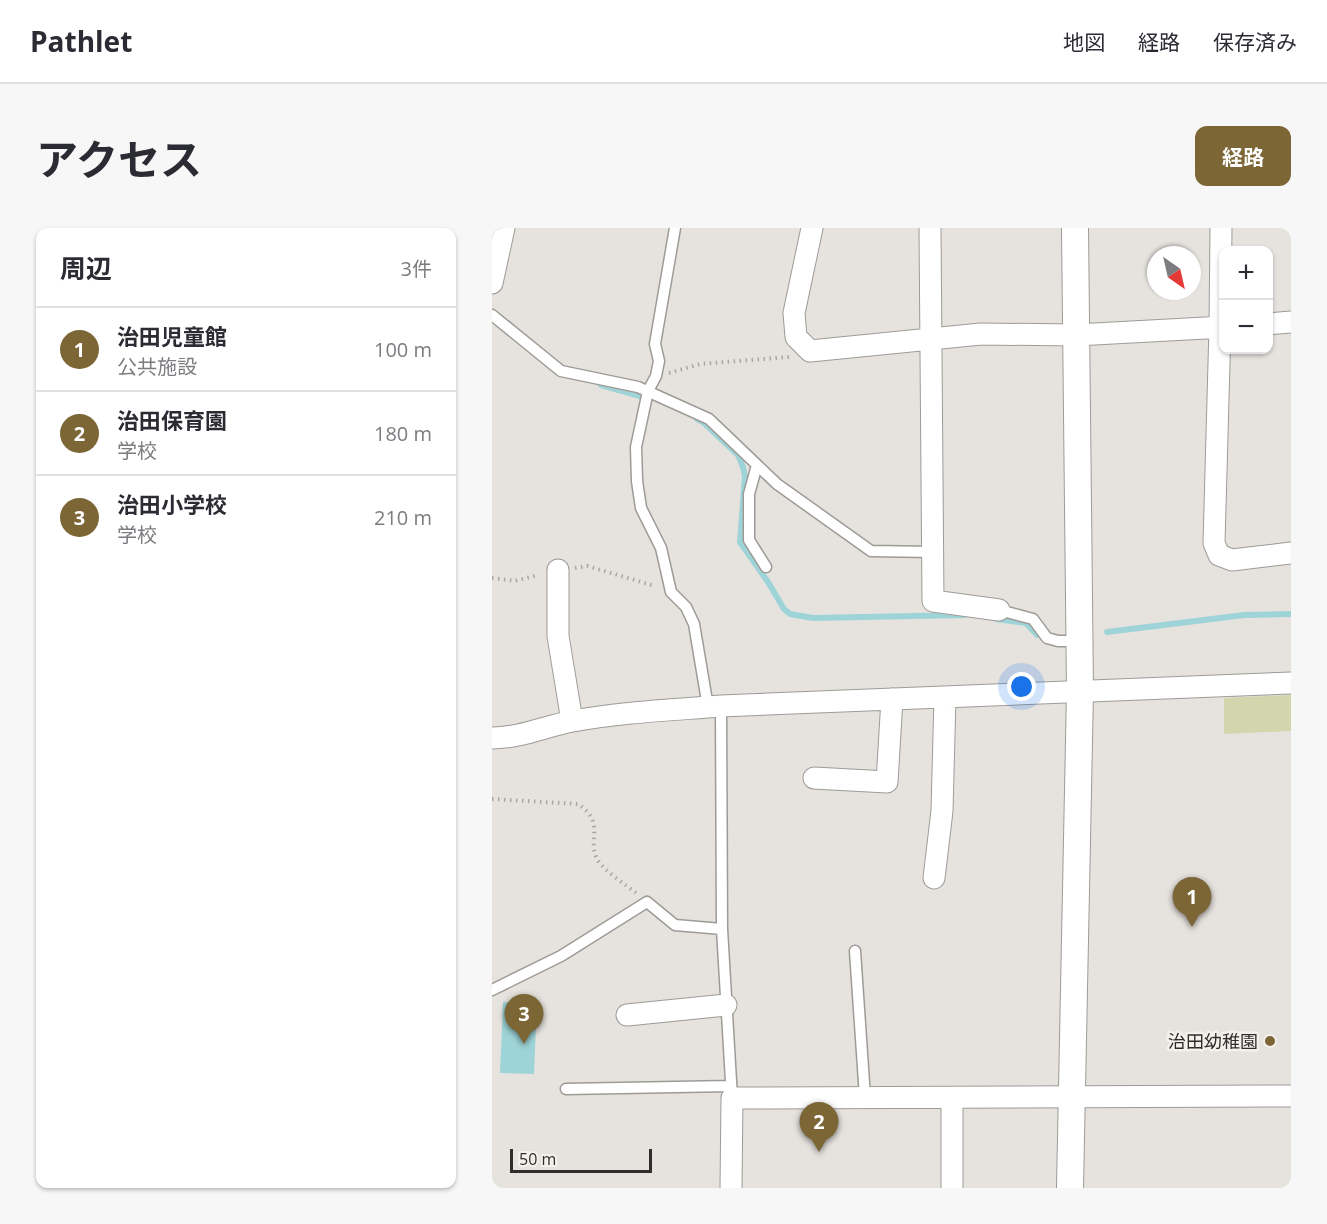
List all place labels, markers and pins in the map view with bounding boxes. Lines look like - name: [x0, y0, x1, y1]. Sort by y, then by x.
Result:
- pin: 1: [1172, 878, 1212, 927]
- pin: 3: [504, 994, 543, 1044]
- place label: 治田幼稚園: [1168, 1029, 1258, 1053]
- marker: 治田幼稚園: [1263, 1034, 1277, 1048]
- pin: 2: [800, 1102, 838, 1152]

